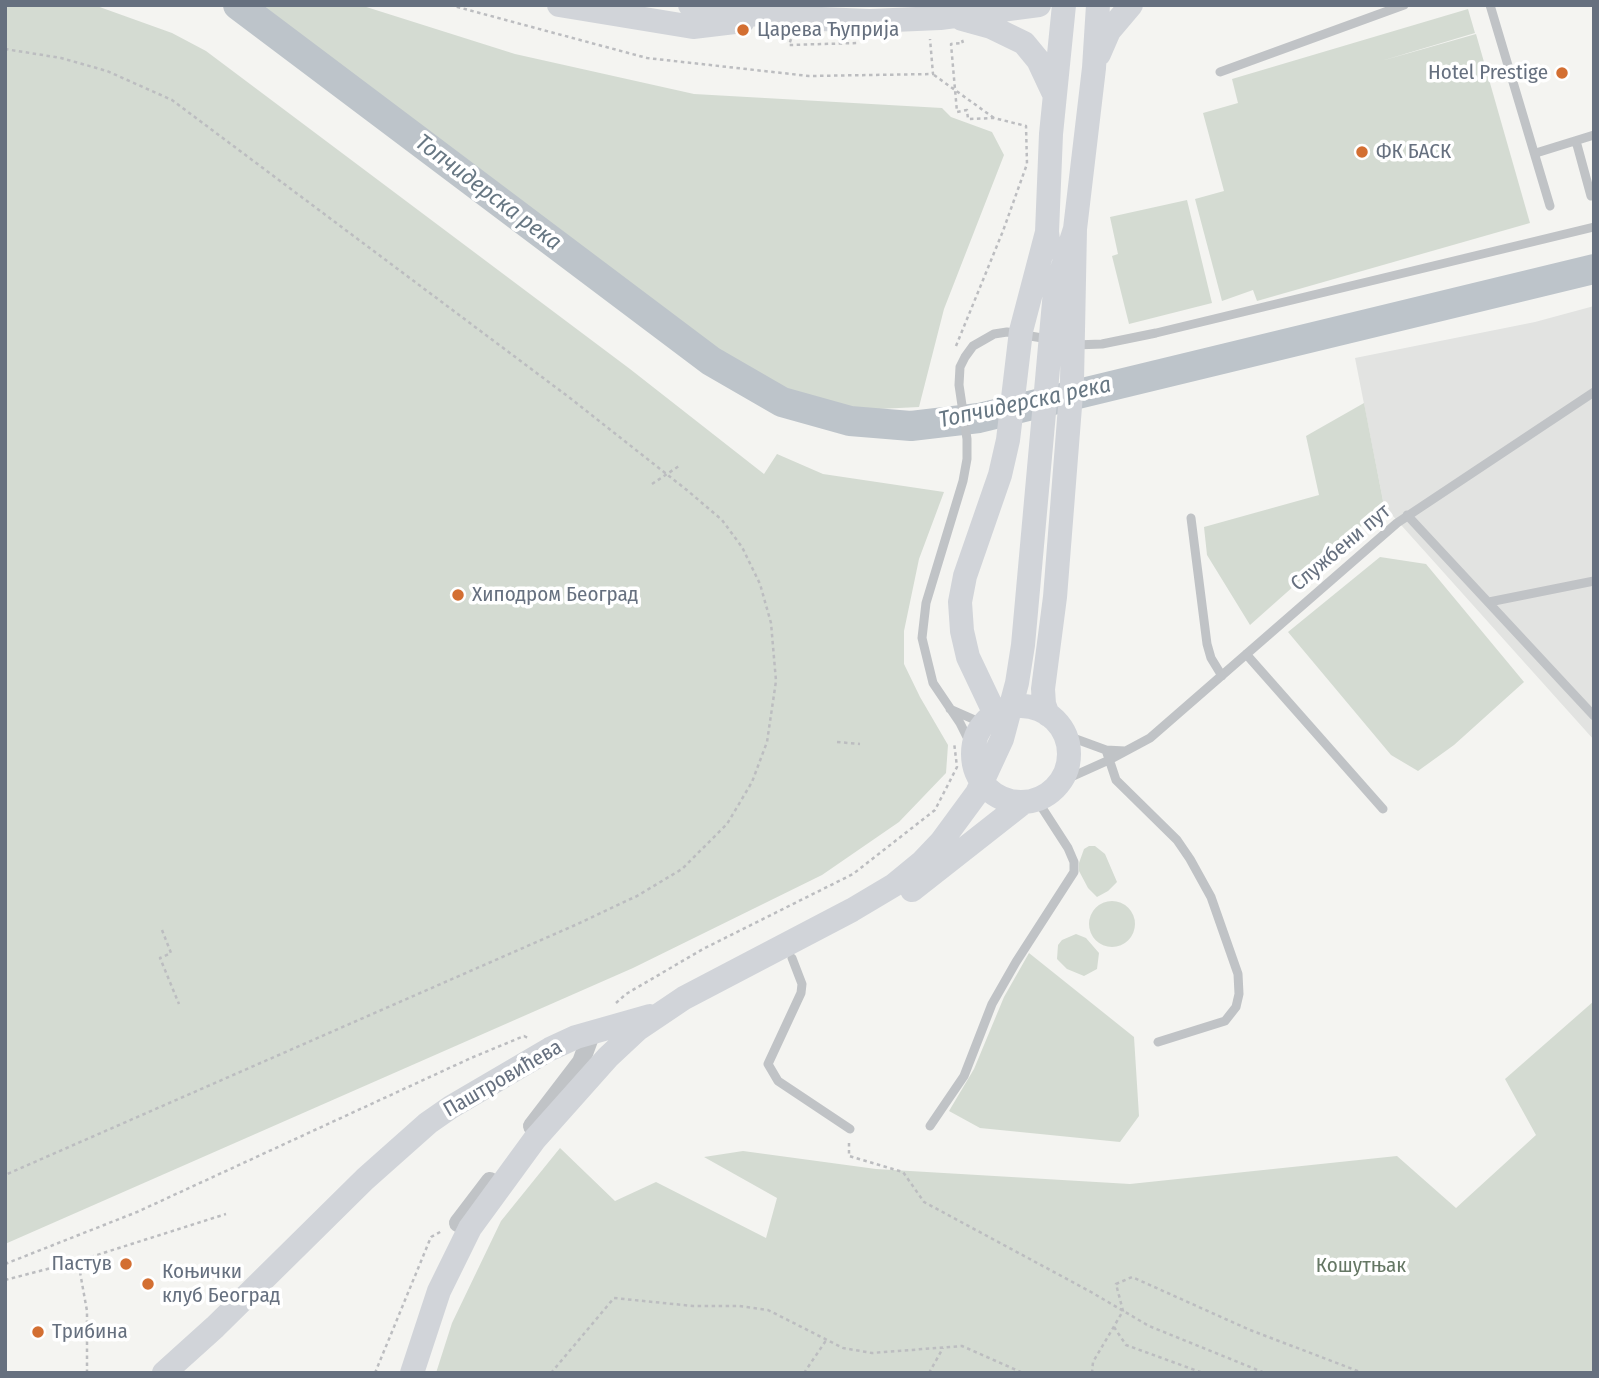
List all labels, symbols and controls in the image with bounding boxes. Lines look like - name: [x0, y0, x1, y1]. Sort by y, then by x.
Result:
- place label: Царева Ћуприја: [757, 17, 899, 43]
- marker: Царева Ћуприја: [735, 22, 751, 38]
- place label: Hotel Prestige: [1428, 60, 1548, 86]
- marker: Hotel Prestige: [1554, 65, 1570, 81]
- water label: Топчидерска река: [410, 129, 566, 257]
- place label: ФК БАСК: [1376, 139, 1451, 165]
- marker: ФК БАСК: [1354, 144, 1370, 160]
- water label: Топчидерска река: [936, 371, 1114, 435]
- street label: Службени пут: [1286, 499, 1396, 597]
- place label: Хиподром Београд: [472, 582, 638, 608]
- marker: Хиподром Београд: [450, 587, 466, 603]
- street label: Паштровићева: [439, 1035, 567, 1123]
- place label: Пастув: [52, 1251, 112, 1277]
- park label: Кошутњак: [1316, 1253, 1406, 1279]
- marker: Пастув: [118, 1256, 134, 1272]
- place label: Коњички клуб Београд: [162, 1259, 280, 1309]
- marker: Коњички клуб Београд: [140, 1276, 156, 1292]
- place label: Трибина: [52, 1319, 128, 1345]
- marker: Трибина: [30, 1324, 46, 1340]

